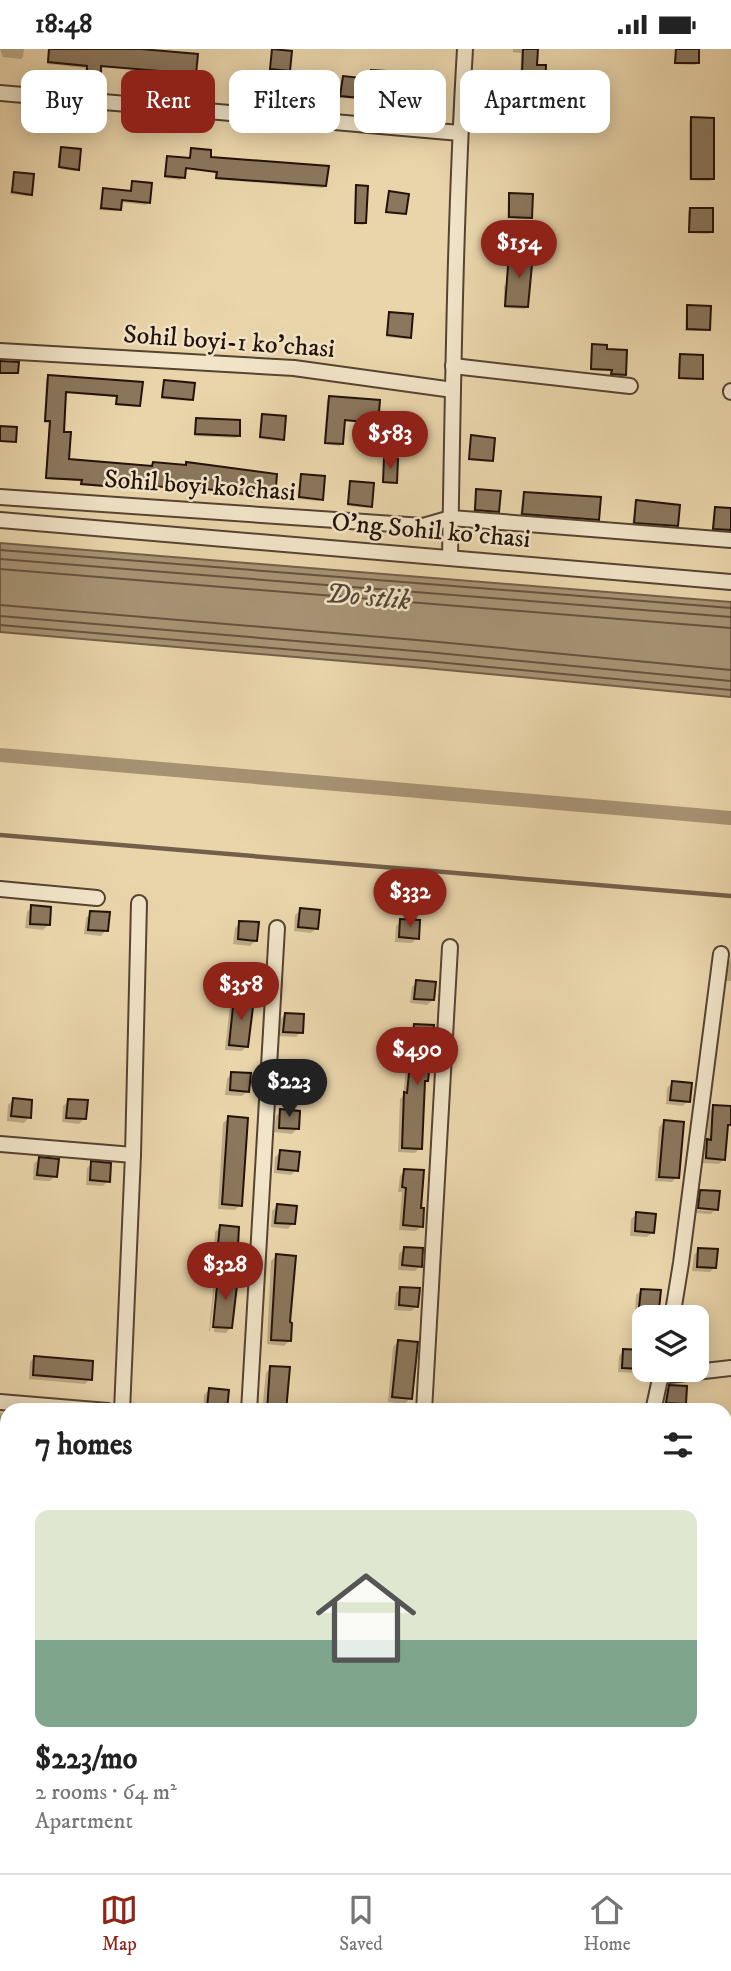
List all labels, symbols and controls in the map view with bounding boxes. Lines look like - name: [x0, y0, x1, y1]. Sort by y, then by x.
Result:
- text: 18:48: [35, 8, 92, 41]
- chip: Buy: [21, 70, 107, 133]
- chip: Rent: [121, 70, 215, 133]
- chip: Filters: [229, 70, 340, 133]
- chip: New: [354, 70, 446, 133]
- chip: Apartment: [460, 70, 610, 133]
- pin: $154: [478, 221, 560, 280]
- text: $154: [497, 228, 541, 257]
- street label: Sohil boyi-1 ko'chasi: [122, 318, 336, 366]
- pin: $583: [349, 411, 431, 471]
- text: $583: [368, 419, 412, 448]
- street label: Sohil boyi ko'chasi: [103, 463, 297, 509]
- street label: O'ng Sohil ko'chasi: [330, 506, 532, 556]
- water label: Do'stlik: [324, 576, 412, 618]
- pin: $332: [369, 869, 451, 929]
- text: $332: [389, 877, 431, 906]
- pin: $358: [200, 963, 282, 1022]
- text: $358: [219, 970, 263, 999]
- pin: $490: [376, 1027, 458, 1087]
- text: $490: [392, 1035, 442, 1064]
- pin: $223: [248, 1059, 330, 1119]
- text: $223: [267, 1067, 311, 1096]
- pin: $328: [184, 1243, 266, 1302]
- text: $328: [203, 1250, 247, 1279]
- map controls: [632, 1305, 709, 1382]
- button: layers: [632, 1305, 709, 1382]
- icon: filters: [659, 1426, 697, 1464]
- text: 7 homes: [35, 1427, 132, 1464]
- icon: home: [303, 1555, 429, 1681]
- text: $223/mo: [35, 1741, 137, 1778]
- text: 2 rooms · 64 m²: [35, 1778, 177, 1807]
- text: Apartment: [35, 1807, 133, 1836]
- tab: Map: [100, 1891, 138, 1956]
- tab: Saved: [339, 1891, 383, 1956]
- tab: Home: [584, 1891, 631, 1956]

